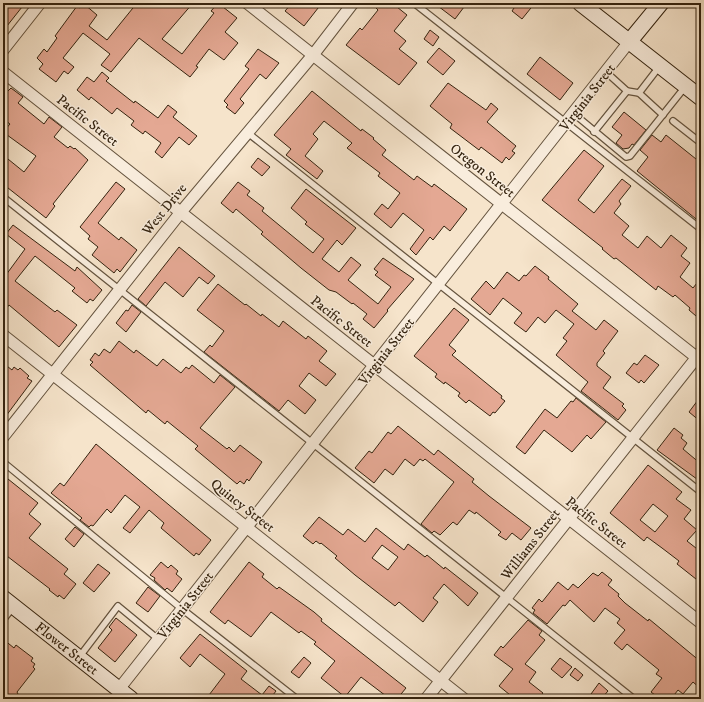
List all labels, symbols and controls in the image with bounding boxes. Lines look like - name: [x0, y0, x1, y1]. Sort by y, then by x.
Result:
- street label: Virginia Street: [555, 60, 620, 136]
- street label: Pacific Street: [53, 91, 122, 151]
- street label: Oregon Street: [446, 140, 519, 202]
- street label: West Drive: [138, 180, 191, 240]
- street label: Pacific Street: [307, 292, 376, 352]
- street label: Virginia Street: [354, 314, 419, 390]
- street label: Quincy Street: [207, 475, 279, 537]
- street label: Pacific Street: [562, 493, 631, 553]
- street label: Williams Street: [497, 505, 565, 585]
- street label: Virginia Street: [153, 568, 218, 644]
- street label: Flower Street: [31, 618, 102, 679]

